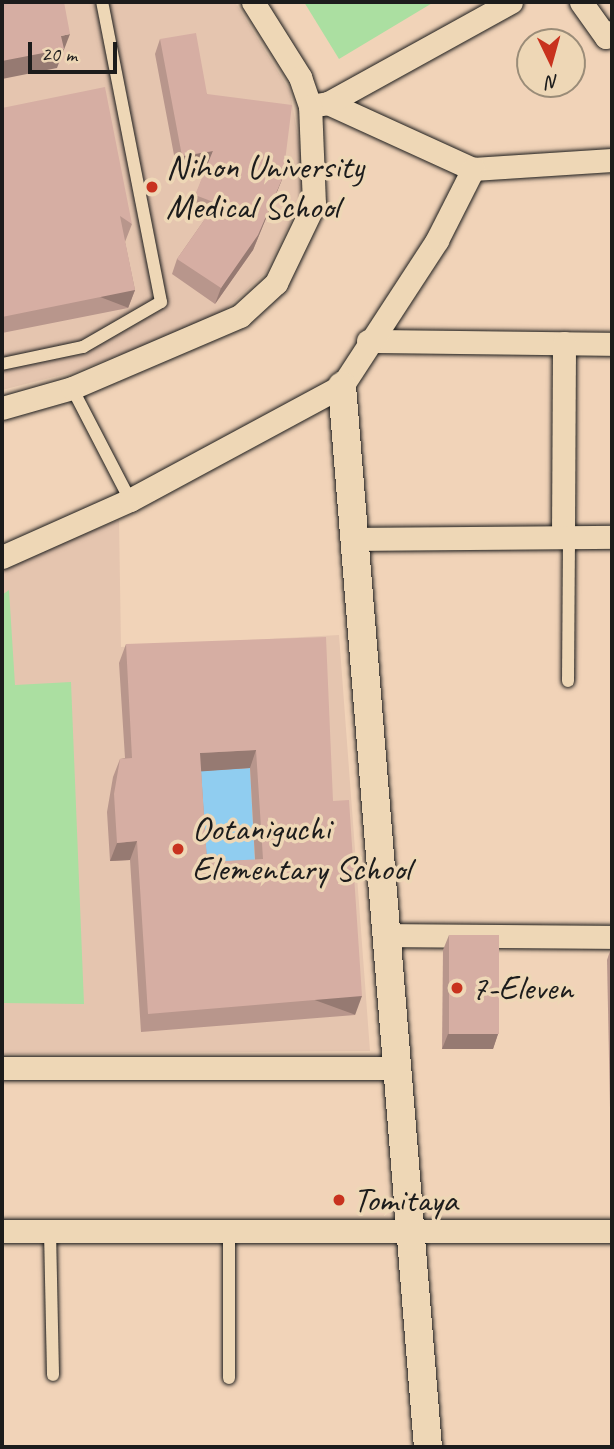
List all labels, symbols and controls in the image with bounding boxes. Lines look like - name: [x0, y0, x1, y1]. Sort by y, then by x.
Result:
- scale bar: [32, 28, 121, 72]
- north arrow: [516, 28, 586, 98]
- text: 20 m: [41, 41, 77, 67]
- text: N: [546, 69, 560, 94]
- place label: Nihon University Medical School: [166, 146, 364, 228]
- marker: Nihon University Medical School: [144, 179, 160, 195]
- place label: Ootaniguchi Elementary School: [192, 808, 411, 890]
- marker: Ootaniguchi Elementary School: [170, 841, 186, 857]
- place label: 7-Eleven: [471, 967, 573, 1009]
- marker: 7-Eleven: [449, 980, 465, 996]
- place label: Tomitaya: [353, 1179, 458, 1221]
- marker: Tomitaya: [331, 1192, 347, 1208]

